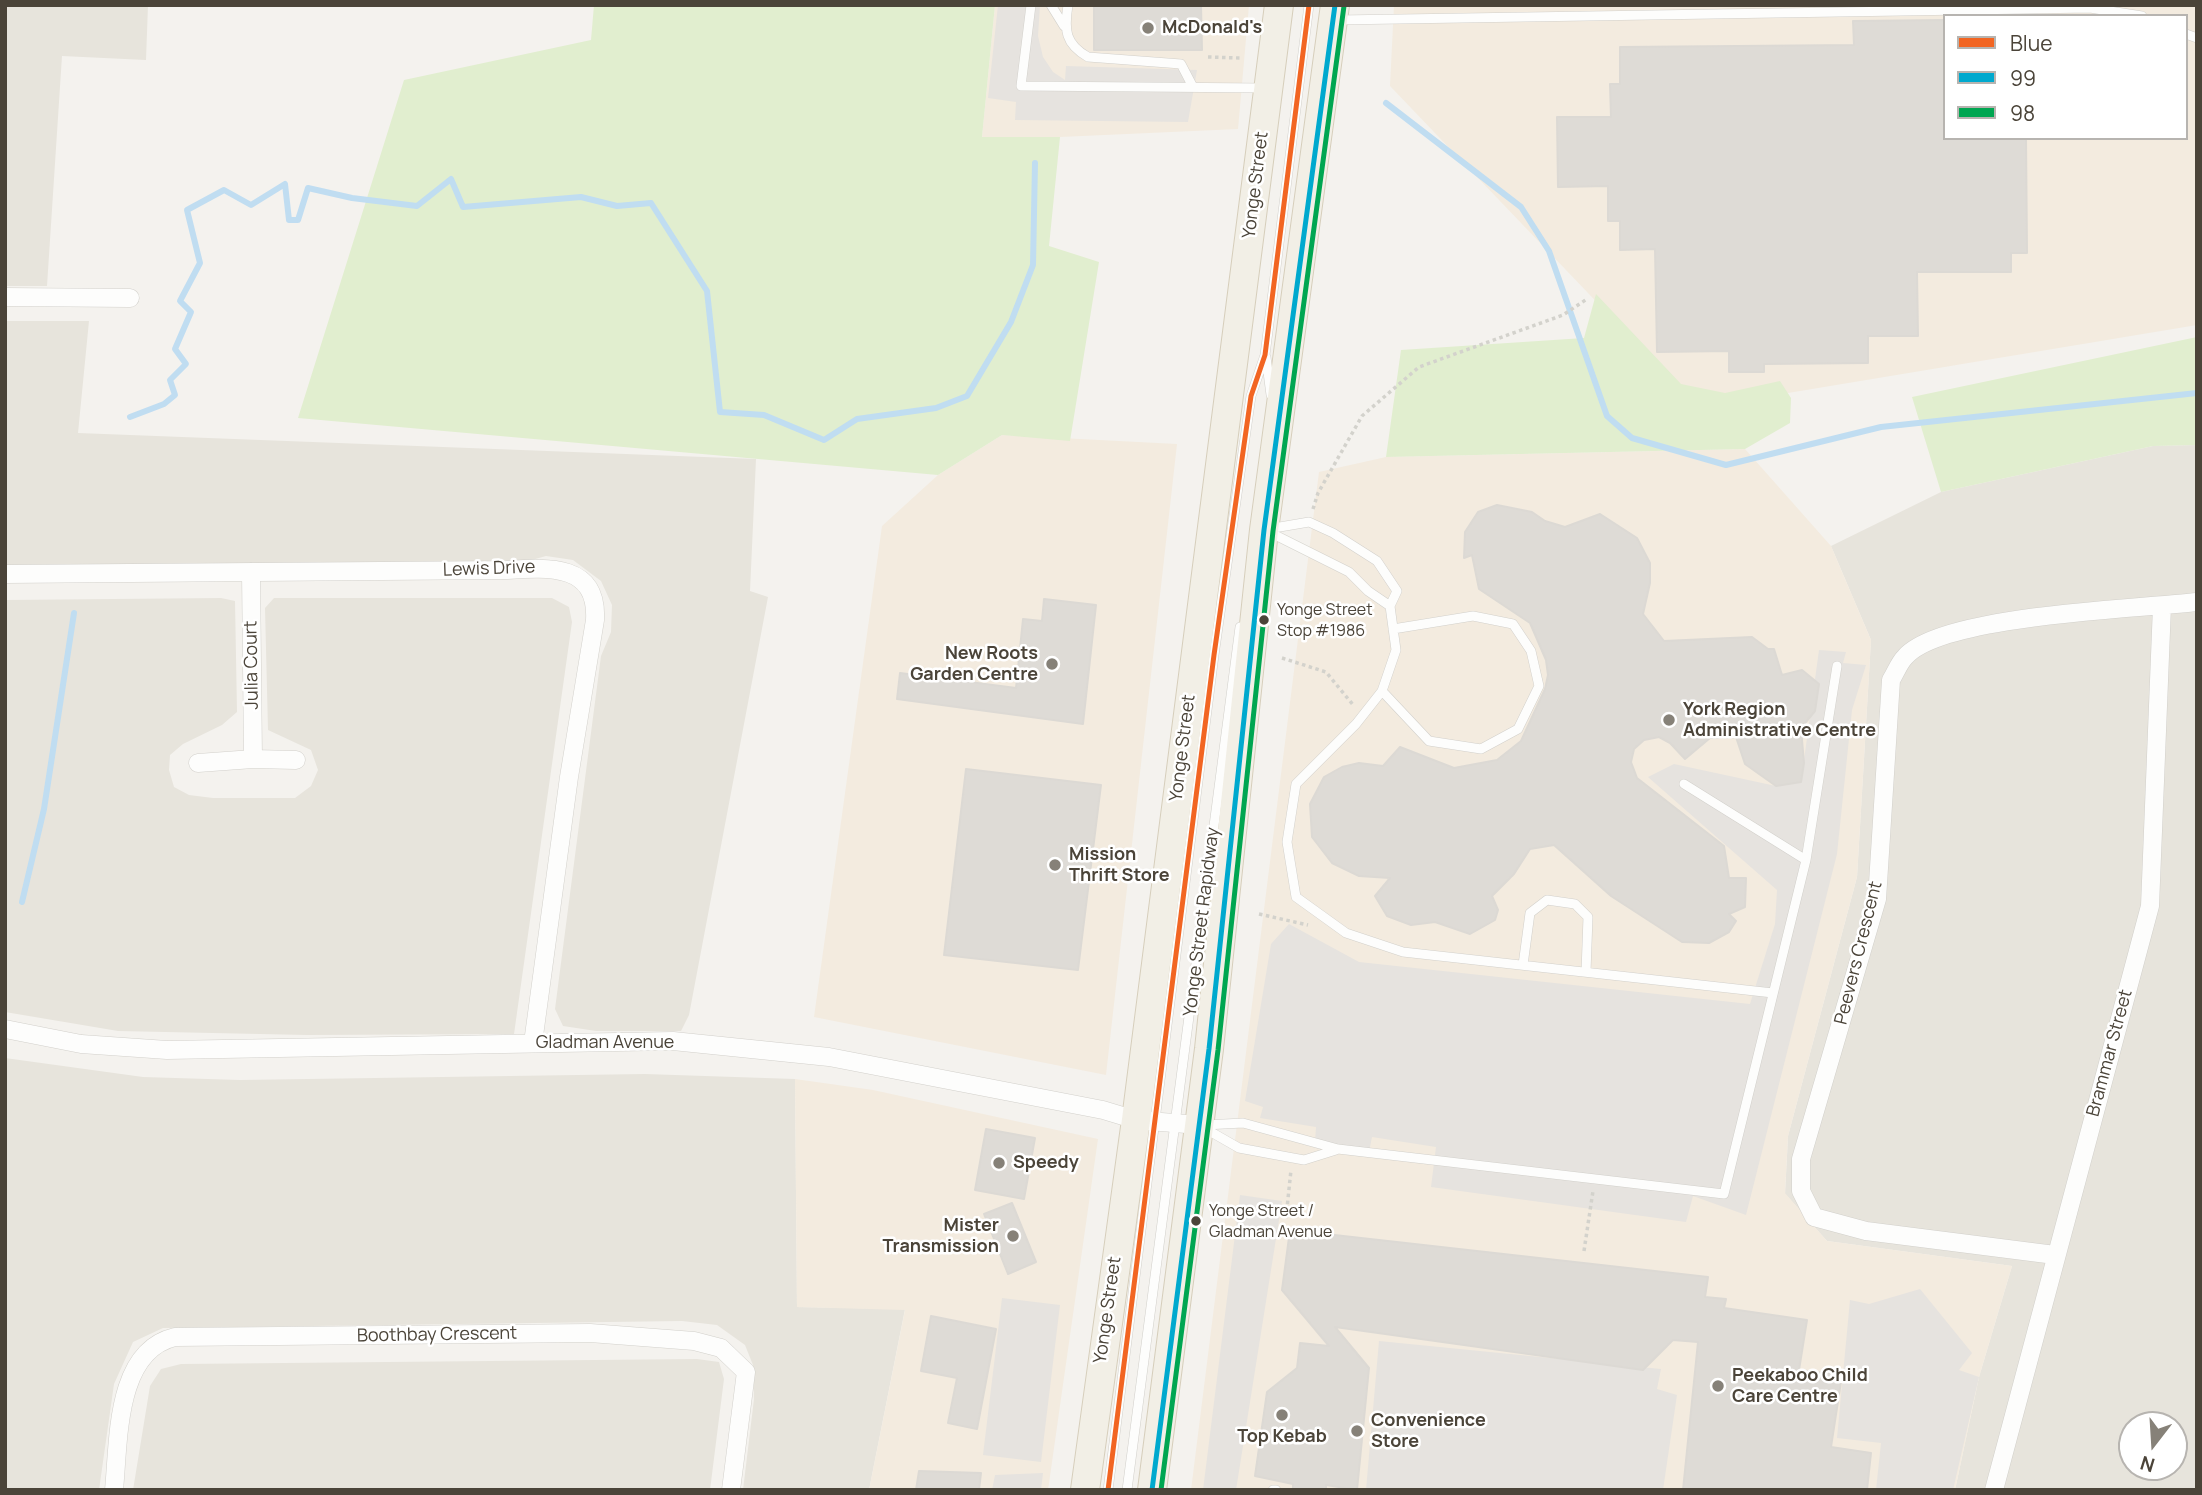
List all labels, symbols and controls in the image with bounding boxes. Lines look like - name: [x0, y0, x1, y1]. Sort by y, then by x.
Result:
- legend: [1943, 14, 2188, 140]
- place label: McDonald's: [1162, 17, 1262, 39]
- marker: McDonald's: [1140, 20, 1156, 36]
- text: Blue: [2010, 29, 2053, 57]
- text: 99: [2010, 64, 2036, 92]
- text: 98: [2010, 99, 2035, 127]
- street label: Yonge Street: [1239, 130, 1273, 240]
- street label: Lewis Drive: [442, 557, 536, 581]
- place label: Yonge Street Stop #1986: [1277, 601, 1373, 639]
- marker: Yonge Street Stop #1986: [1257, 613, 1271, 627]
- street label: Julia Court: [240, 620, 264, 710]
- place label: New Roots Garden Centre: [910, 643, 1038, 686]
- marker: New Roots Garden Centre: [1044, 656, 1060, 672]
- street label: Yonge Street: [1166, 693, 1200, 803]
- place label: York Region Administrative Centre: [1683, 699, 1876, 742]
- marker: York Region Administrative Centre: [1661, 712, 1677, 728]
- street label: Yonge Street Rapidway: [1180, 826, 1224, 1018]
- place label: Mission Thrift Store: [1069, 844, 1170, 886]
- marker: Mission Thrift Store: [1047, 857, 1063, 873]
- street label: Peevers Crescent: [1831, 879, 1887, 1027]
- street label: Brammar Street: [2083, 987, 2137, 1119]
- street label: Gladman Avenue: [536, 1032, 674, 1054]
- place label: Speedy: [1013, 1152, 1079, 1174]
- marker: Speedy: [991, 1155, 1007, 1171]
- place label: Yonge Street / Gladman Avenue: [1209, 1202, 1332, 1240]
- marker: Yonge Street / Gladman Avenue: [1189, 1214, 1203, 1228]
- place label: Mister Transmission: [882, 1215, 999, 1258]
- marker: Mister Transmission: [1005, 1228, 1021, 1244]
- street label: Yonge Street: [1090, 1255, 1126, 1365]
- street label: Boothbay Crescent: [357, 1323, 517, 1347]
- place label: Peekaboo Child Care Centre: [1732, 1365, 1868, 1408]
- marker: Peekaboo Child Care Centre: [1710, 1378, 1726, 1394]
- marker: Top Kebab: [1274, 1407, 1290, 1423]
- place label: Convenience Store: [1371, 1410, 1486, 1452]
- north arrow: [2118, 1411, 2188, 1481]
- marker: Convenience Store: [1349, 1423, 1365, 1439]
- place label: Top Kebab: [1237, 1426, 1327, 1448]
- text: N: [2137, 1450, 2158, 1479]

